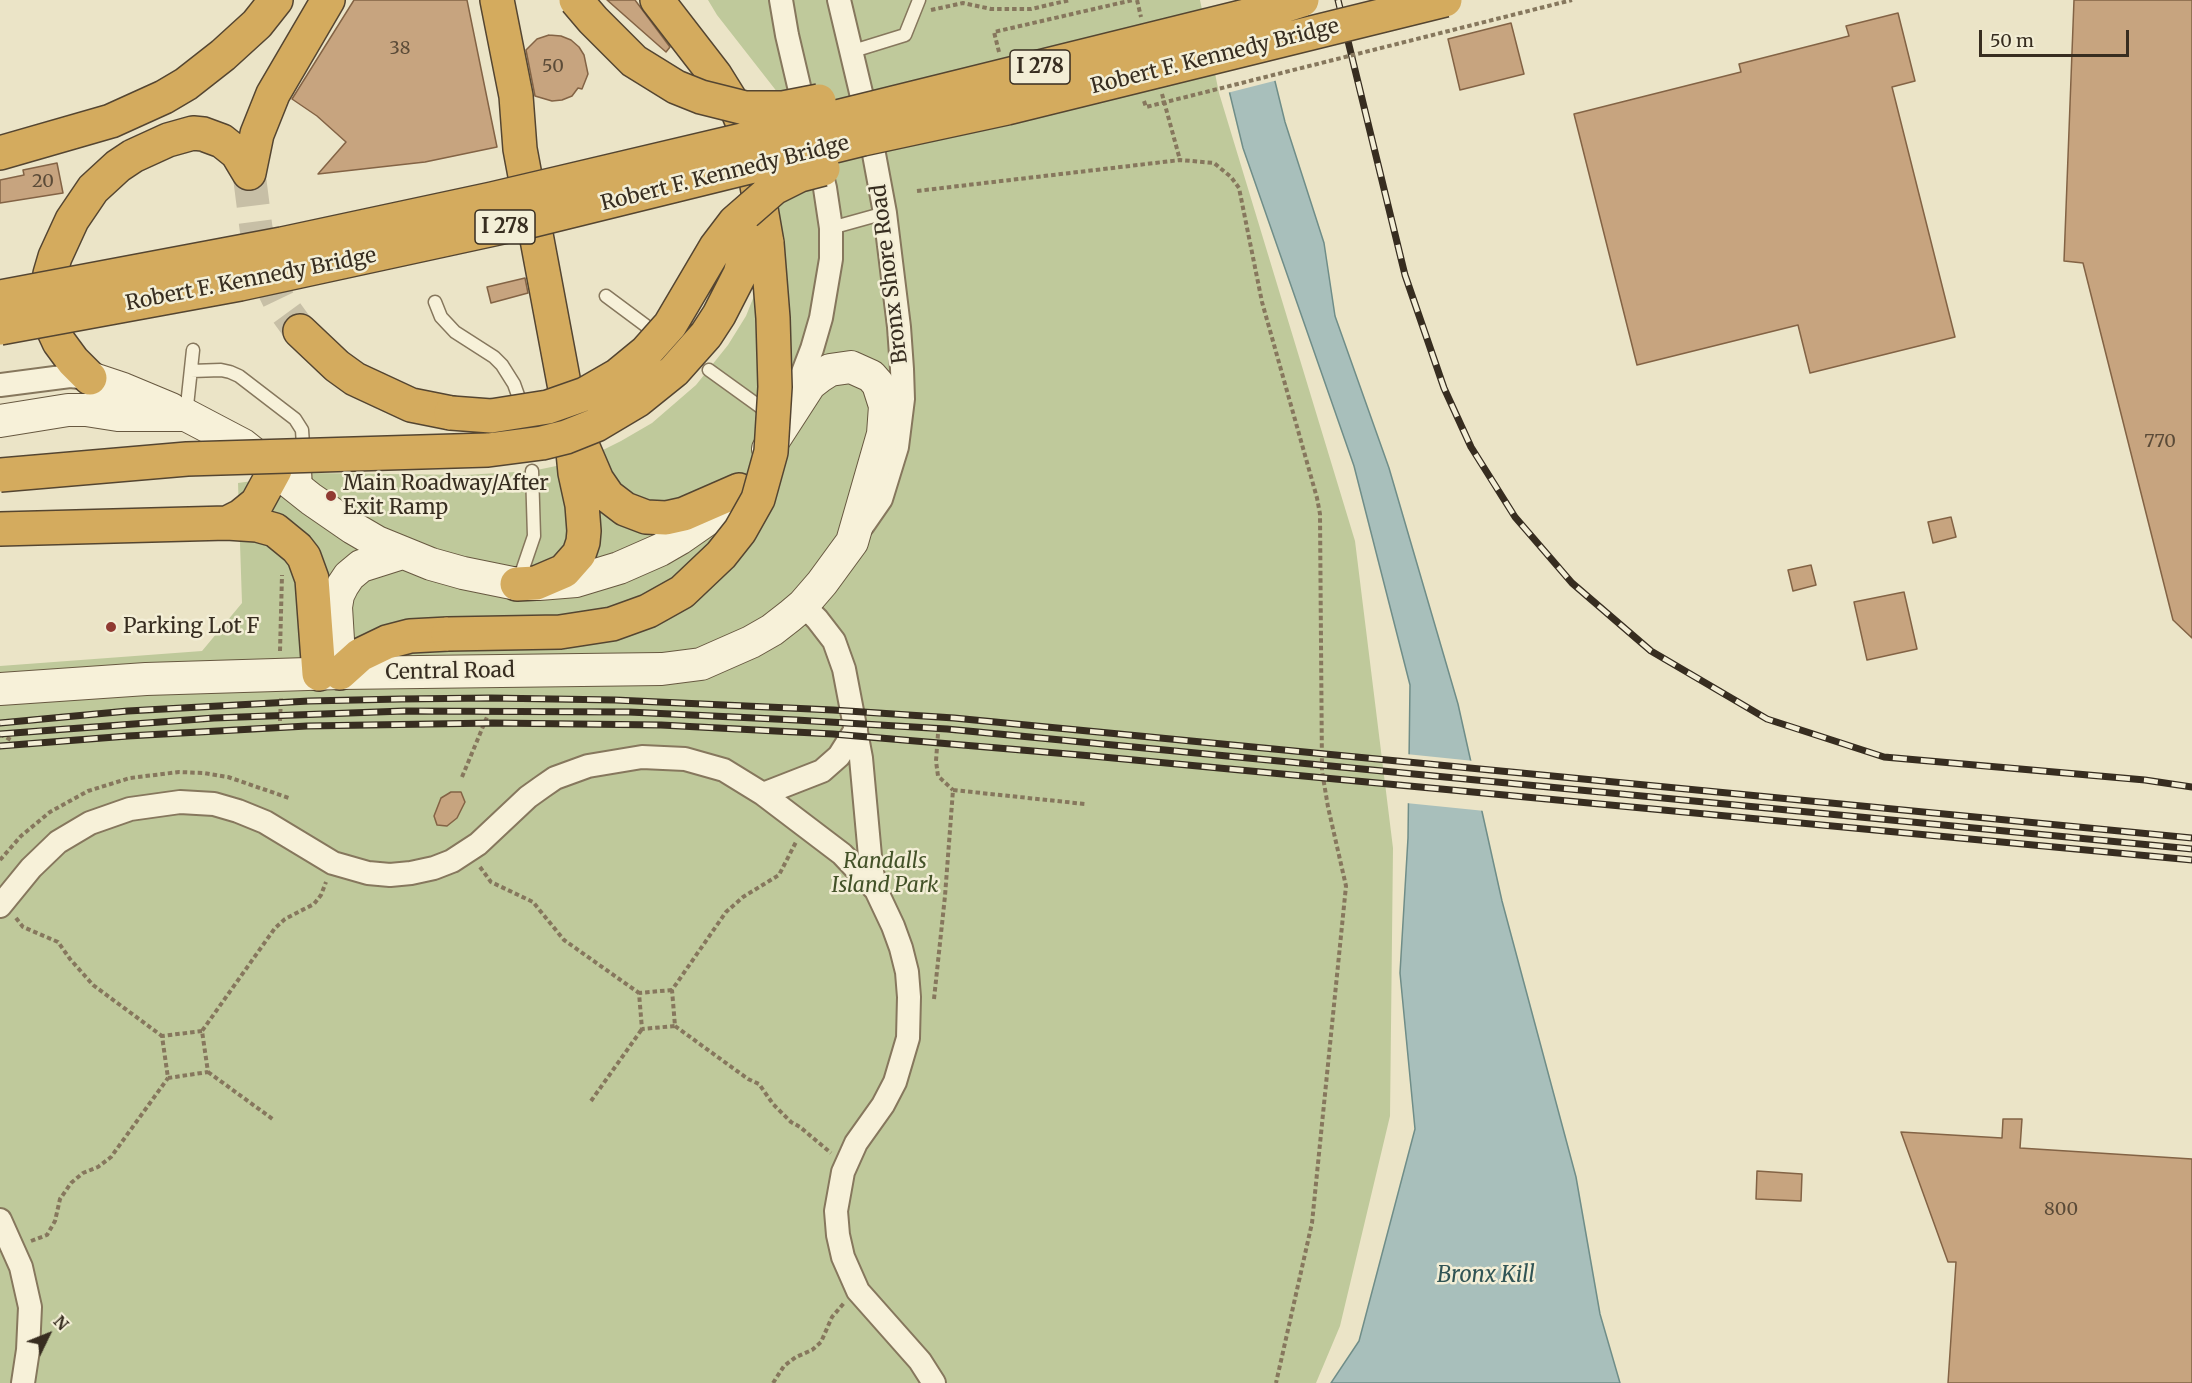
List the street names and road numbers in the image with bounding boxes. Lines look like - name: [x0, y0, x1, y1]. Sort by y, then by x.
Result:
- street label: Robert F. Kennedy Bridge: [1088, 14, 1342, 100]
- road number: I 278: [1010, 50, 1070, 84]
- street label: Robert F. Kennedy Bridge: [598, 131, 852, 217]
- street label: Bronx Shore Road: [866, 183, 914, 365]
- road number: I 278: [475, 210, 535, 244]
- street label: Robert F. Kennedy Bridge: [123, 243, 379, 317]
- street label: Central Road: [385, 658, 515, 686]

